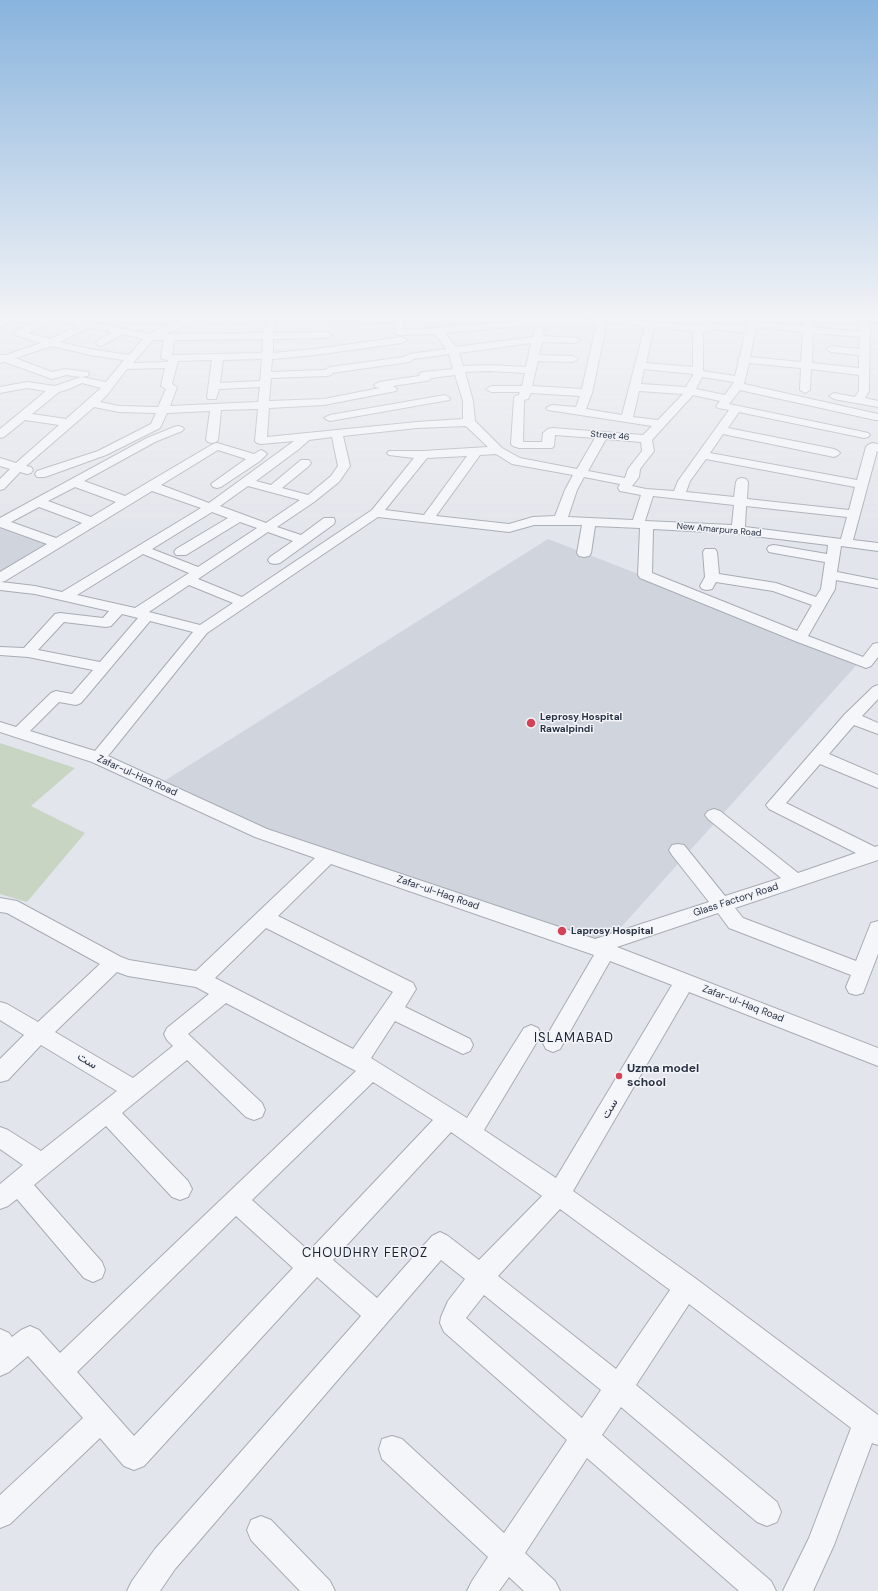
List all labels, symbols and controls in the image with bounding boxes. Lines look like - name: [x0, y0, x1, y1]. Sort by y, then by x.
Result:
- street label: Street 46: [590, 429, 630, 443]
- street label: New Amarpura Road: [676, 521, 762, 539]
- place label: Leprosy Hospital Rawalpindi: [540, 711, 622, 734]
- marker: Leprosy Hospital Rawalpindi: [525, 717, 537, 729]
- street label: Zafar-ul-Haq Road: [95, 753, 179, 799]
- street label: Zafar-ul-Haq Road: [395, 873, 481, 913]
- street label: Glass Factory Road: [692, 881, 780, 919]
- marker: Laprosy Hospital: [556, 925, 568, 937]
- place label: Laprosy Hospital: [571, 925, 653, 937]
- street label: Zafar-ul-Haq Road: [701, 983, 785, 1025]
- district label: ISLAMABAD: [534, 1031, 614, 1047]
- street label: ست: [74, 1050, 100, 1072]
- place label: Uzma model school: [627, 1062, 699, 1090]
- marker: Uzma model school: [614, 1071, 624, 1081]
- street label: ست: [599, 1096, 621, 1122]
- district label: CHOUDHRY FEROZ: [302, 1246, 428, 1262]

